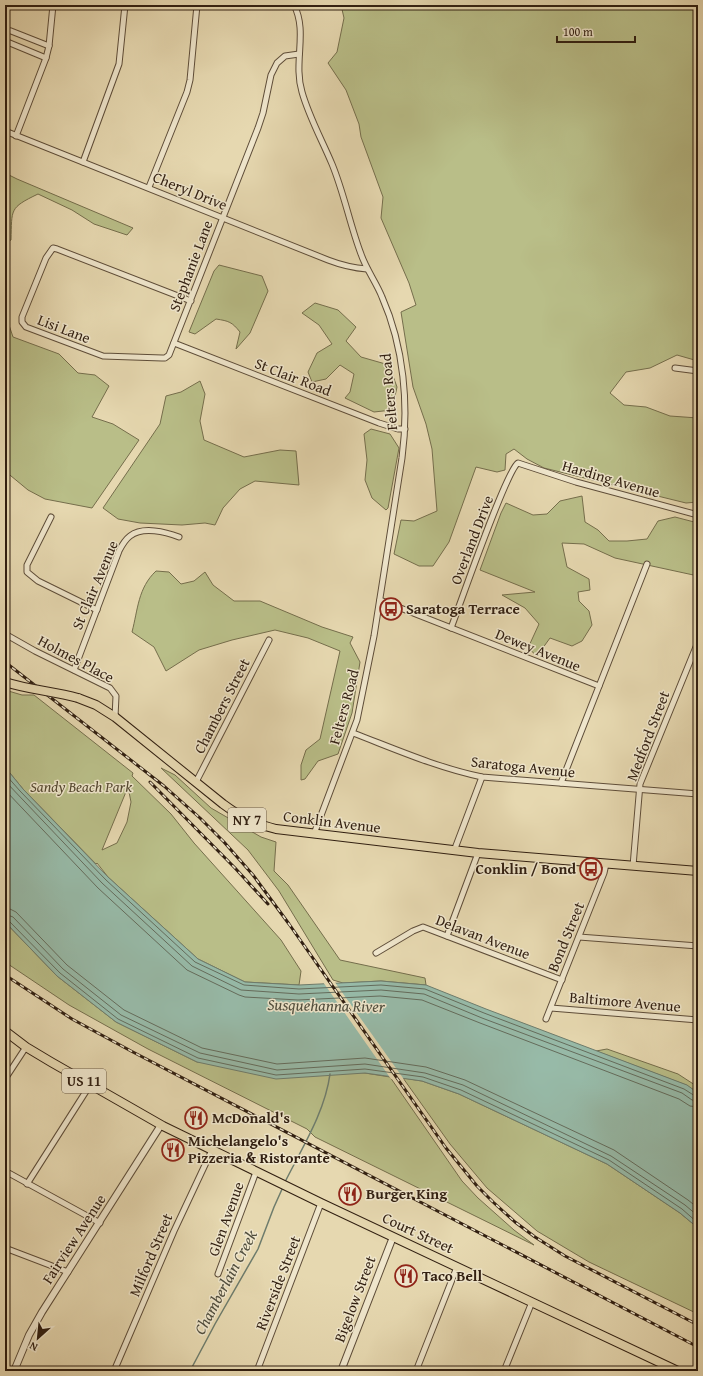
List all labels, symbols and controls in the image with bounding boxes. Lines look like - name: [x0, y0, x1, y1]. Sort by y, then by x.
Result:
- scale bar: [557, 18, 635, 44]
- text: 100 m: [563, 23, 593, 40]
- street label: Cheryl Drive: [150, 166, 230, 215]
- street label: Stephanie Lane: [164, 217, 218, 314]
- street label: Lisi Lane: [35, 309, 94, 348]
- street label: St Clair Road: [252, 352, 335, 401]
- street label: Felters Road: [375, 353, 402, 431]
- street label: Harding Avenue: [560, 455, 662, 502]
- street label: Overland Drive: [445, 492, 498, 588]
- street label: St Clair Avenue: [66, 537, 123, 633]
- bus stop icon: Saratoga Terrace: [378, 596, 404, 622]
- place label: Saratoga Terrace: [406, 598, 520, 619]
- street label: Dewey Avenue: [492, 623, 584, 676]
- street label: Holmes Place: [34, 630, 118, 687]
- street label: Chambers Street: [189, 654, 255, 757]
- street label: Felters Road: [323, 667, 364, 747]
- street label: Medford Street: [621, 687, 675, 784]
- street label: Saratoga Avenue: [470, 751, 576, 782]
- park label: Sandy Beach Park: [30, 776, 132, 797]
- street label: Conklin Avenue: [282, 805, 382, 838]
- road number: NY 7: [228, 808, 266, 832]
- bus stop icon: Conklin / Bond: [578, 856, 604, 882]
- place label: Conklin / Bond: [475, 858, 576, 879]
- street label: Bond Street: [542, 898, 589, 975]
- street label: Delavan Avenue: [433, 909, 533, 964]
- street label: Baltimore Avenue: [569, 986, 682, 1017]
- water label: Susquehanna River: [267, 992, 386, 1018]
- road number: US 11: [62, 1069, 106, 1093]
- restaurant icon: McDonald's: [183, 1105, 209, 1131]
- place label: McDonald's: [212, 1107, 290, 1128]
- place label: Michelangelo's Pizzeria & Ristorante: [188, 1130, 330, 1168]
- restaurant icon: Michelangelo's Pizzeria & Ristorante: [160, 1137, 186, 1163]
- street label: Glen Avenue: [202, 1179, 249, 1259]
- restaurant icon: Burger King: [337, 1181, 363, 1207]
- place label: Burger King: [366, 1183, 447, 1204]
- street label: Fairview Avenue: [37, 1190, 110, 1288]
- street label: Court Street: [379, 1207, 458, 1259]
- street label: Milford Street: [124, 1209, 178, 1300]
- water label: Chamberlain Creek: [187, 1225, 263, 1339]
- street label: Riverside Street: [250, 1232, 305, 1333]
- street label: Bigelow Street: [328, 1252, 381, 1345]
- restaurant icon: Taco Bell: [393, 1263, 419, 1289]
- place label: Taco Bell: [422, 1265, 482, 1286]
- north arrow: [18, 1318, 58, 1358]
- text: N: [26, 1338, 40, 1356]

